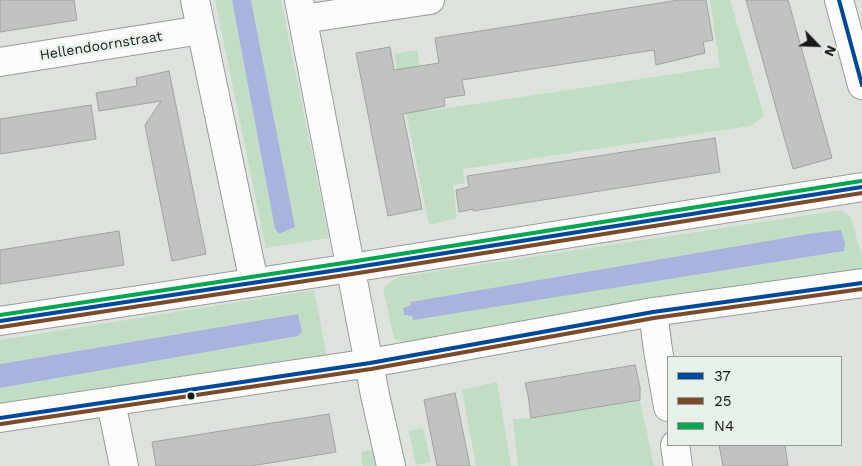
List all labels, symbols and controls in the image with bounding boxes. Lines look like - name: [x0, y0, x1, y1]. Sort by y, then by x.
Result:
- north arrow: [792, 20, 842, 70]
- street label: Hellendoornstraat: [39, 28, 163, 64]
- text: N: [821, 43, 840, 59]
- legend: [667, 356, 842, 446]
- text: 37: [714, 367, 731, 385]
- unlabelled marker: [186, 391, 196, 401]
- text: 25: [714, 392, 731, 410]
- text: N4: [714, 417, 734, 435]

